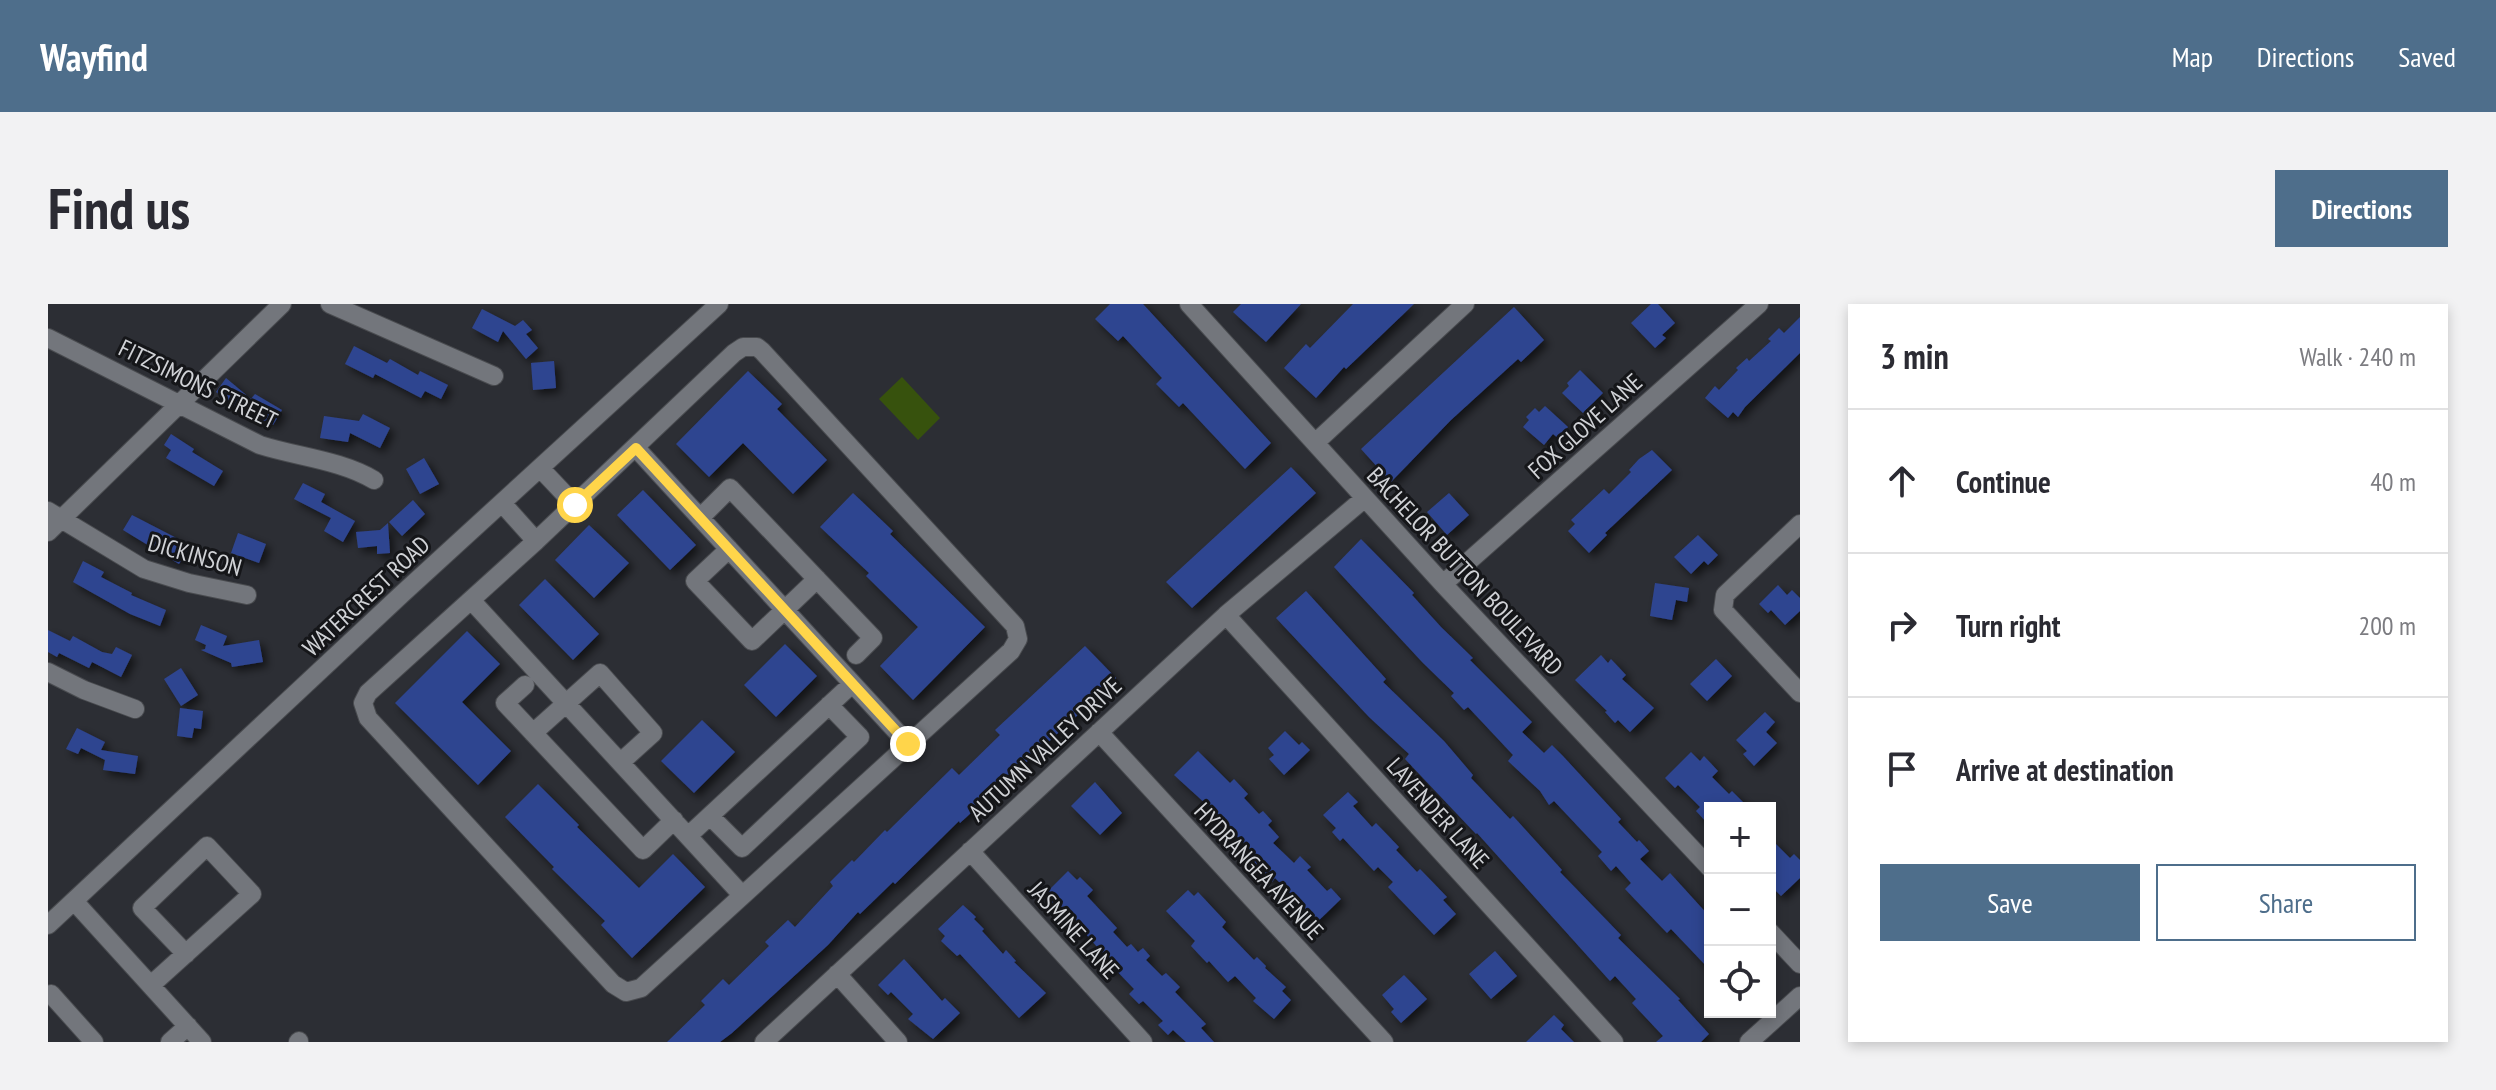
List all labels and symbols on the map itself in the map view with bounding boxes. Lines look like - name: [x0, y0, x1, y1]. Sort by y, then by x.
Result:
- street label: FITZSIMONS STREET: [114, 332, 283, 436]
- street label: FOX GLOVE LANE: [1521, 367, 1649, 485]
- street label: BACHELOR BUTTON BOULEVARD: [1360, 460, 1570, 682]
- route start: [557, 487, 593, 523]
- street label: DICKINSON: [145, 527, 245, 583]
- street label: WATERCREST ROAD: [296, 529, 436, 663]
- street label: AUTUMN VALLEY DRIVE: [962, 670, 1128, 828]
- route end: [890, 726, 926, 762]
- street label: LAVENDER LANE: [1380, 751, 1496, 875]
- street label: HYDRANGEA AVENUE: [1188, 796, 1330, 946]
- street label: JASMINE LANE: [1021, 874, 1126, 985]

